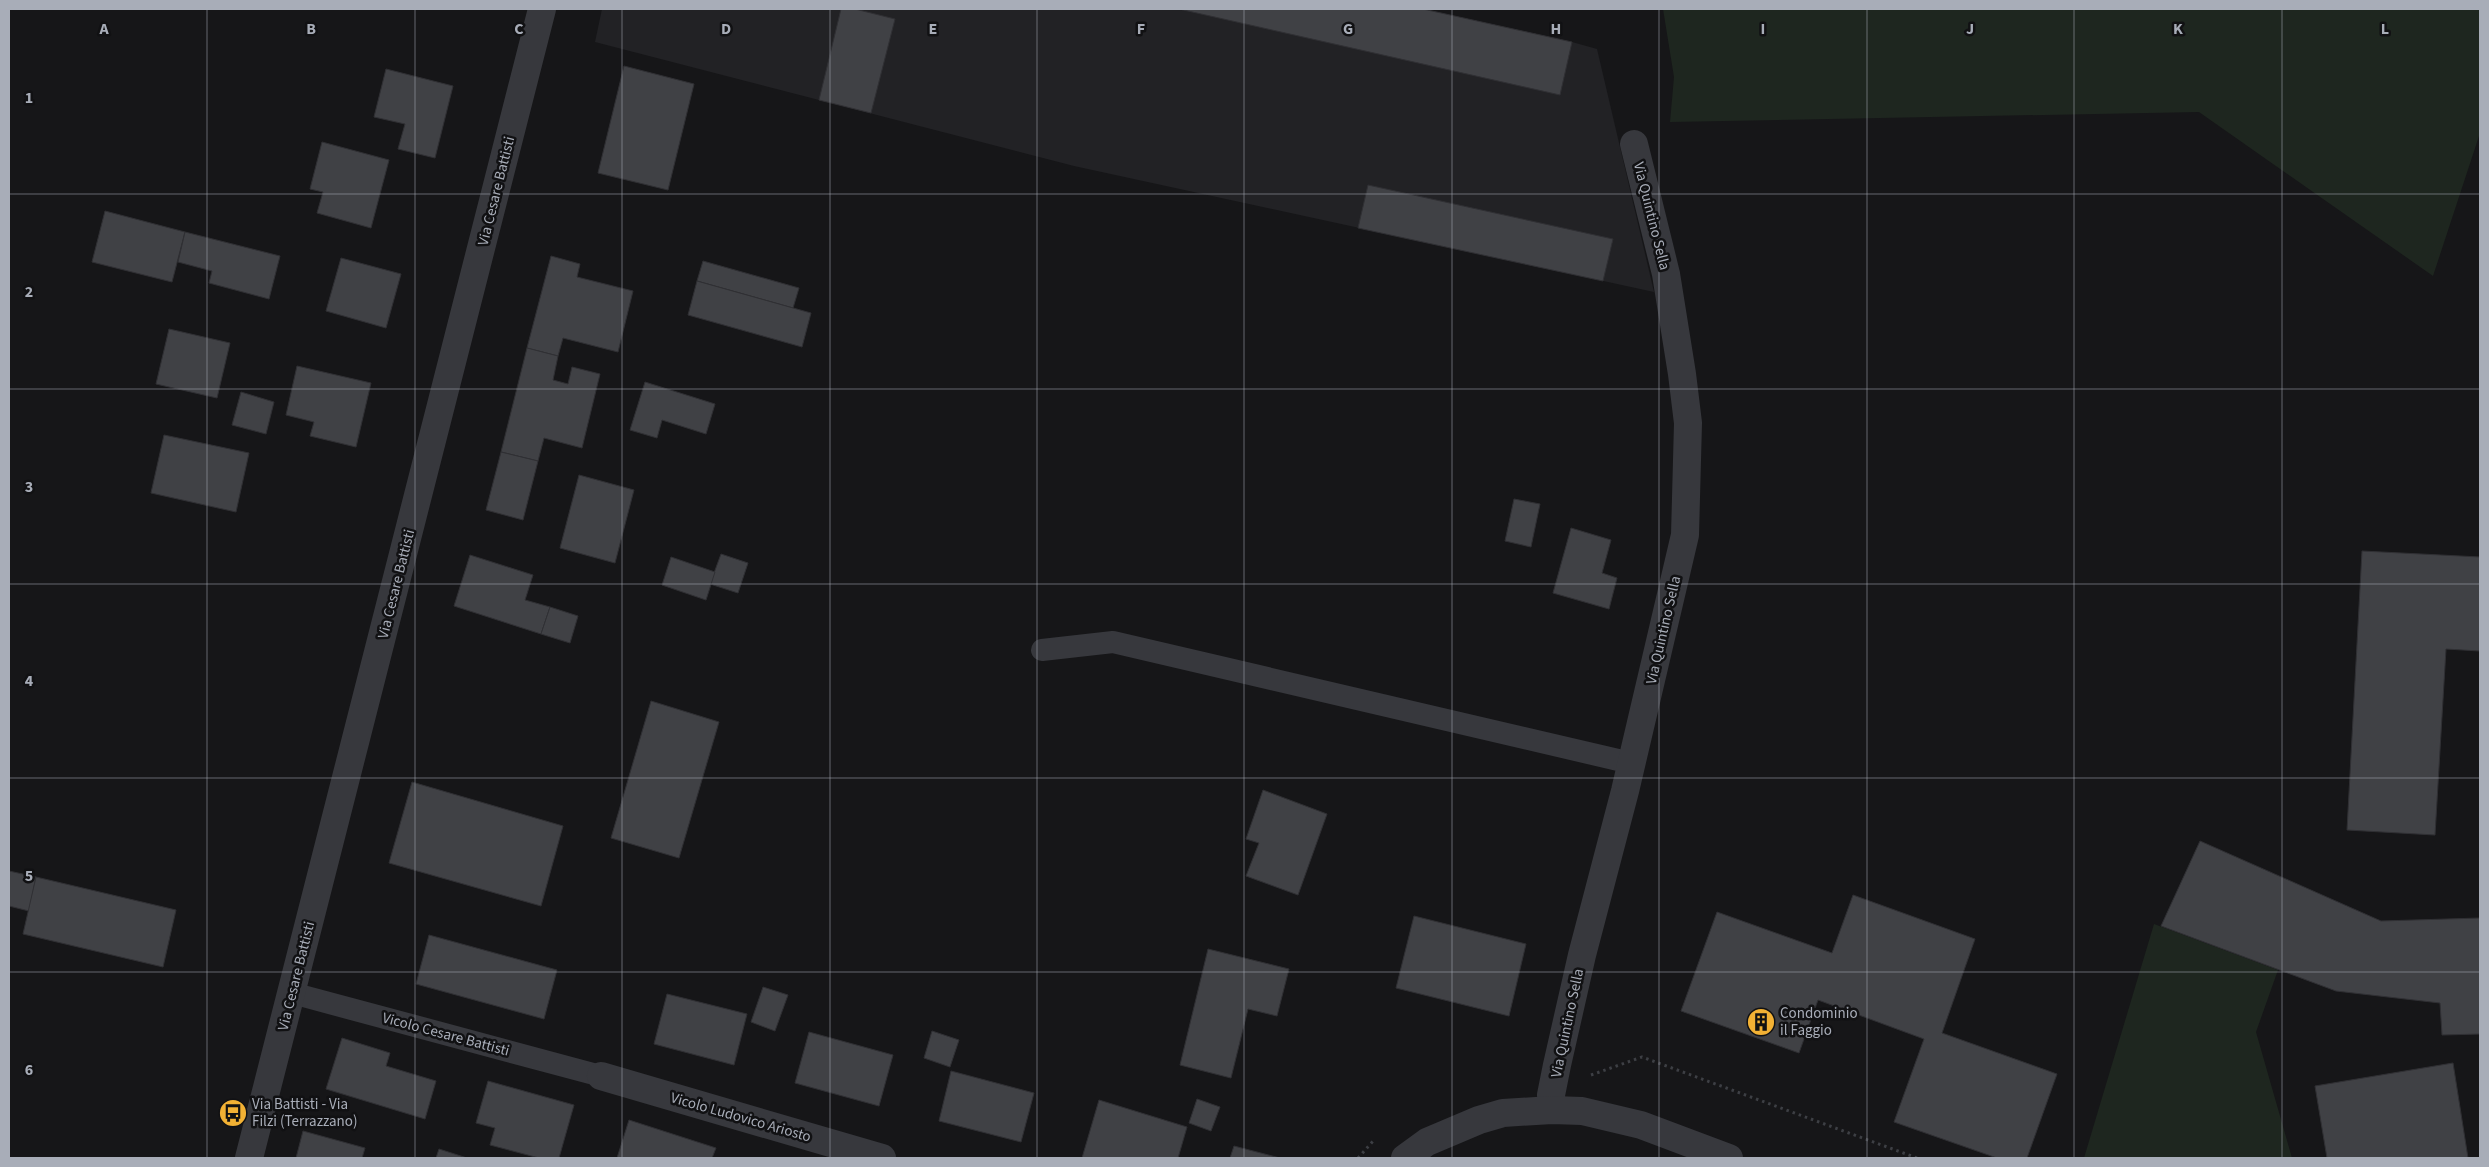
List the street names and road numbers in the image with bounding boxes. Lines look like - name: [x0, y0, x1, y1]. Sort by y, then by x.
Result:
- street label: Via Cesare Battisti: [473, 134, 520, 248]
- street label: Via Quintino Sella: [1628, 160, 1675, 272]
- street label: Via Cesare Battisti: [373, 527, 420, 641]
- street label: Via Quintino Sella: [1641, 574, 1686, 686]
- street label: Via Cesare Battisti: [273, 919, 320, 1033]
- street label: Via Quintino Sella: [1546, 967, 1589, 1079]
- street label: Vicolo Cesare Battisti: [380, 1007, 512, 1062]
- street label: Vicolo Ludovico Ariosto: [668, 1087, 814, 1148]

